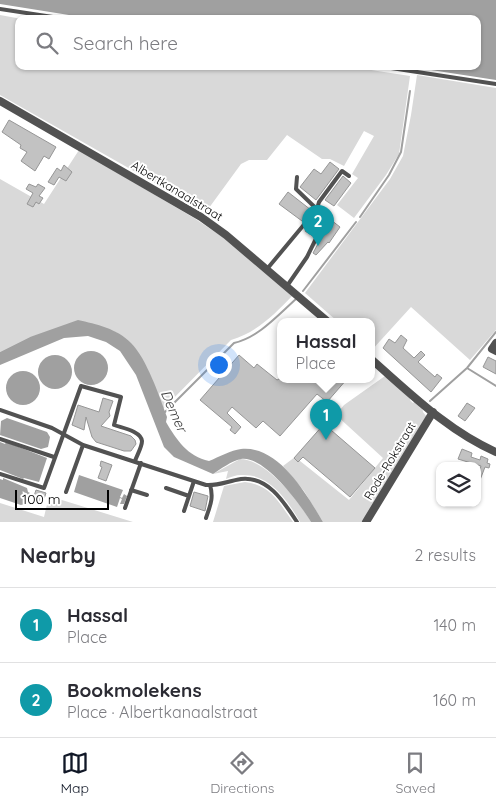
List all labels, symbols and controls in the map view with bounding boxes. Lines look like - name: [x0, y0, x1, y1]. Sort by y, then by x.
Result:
- search box: [15, 15, 481, 70]
- icon: search: [33, 29, 61, 57]
- text: Search here: [73, 31, 178, 55]
- street label: Albertkanaalstraat: [129, 157, 226, 224]
- pin: 2: [302, 205, 334, 246]
- popup: [277, 318, 375, 383]
- text: Hassal: [295, 329, 357, 353]
- your location: [206, 352, 232, 378]
- text: Place: [295, 353, 336, 373]
- water label: Demer: [157, 387, 192, 436]
- pin: 1: [310, 399, 342, 440]
- street label: Rode-Rokstraat: [360, 419, 419, 503]
- map controls: [436, 462, 481, 507]
- button: layers: [436, 462, 481, 507]
- scale bar: [15, 487, 109, 510]
- text: 100 m: [22, 490, 60, 508]
- text: Nearby: [20, 542, 96, 568]
- text: 2 results: [414, 545, 476, 565]
- text: Hassal: [67, 603, 128, 627]
- text: 1: [33, 615, 39, 635]
- text: 140 m: [433, 615, 476, 635]
- text: Place: [67, 627, 107, 647]
- text: Bookmolekens: [67, 678, 202, 702]
- text: 2: [31, 690, 41, 710]
- text: 160 m: [433, 690, 476, 710]
- text: Place · Albertkanaalstraat: [67, 702, 258, 722]
- tab: Map: [61, 749, 89, 797]
- tab: Directions: [210, 749, 274, 797]
- tab: Saved: [395, 749, 435, 797]

